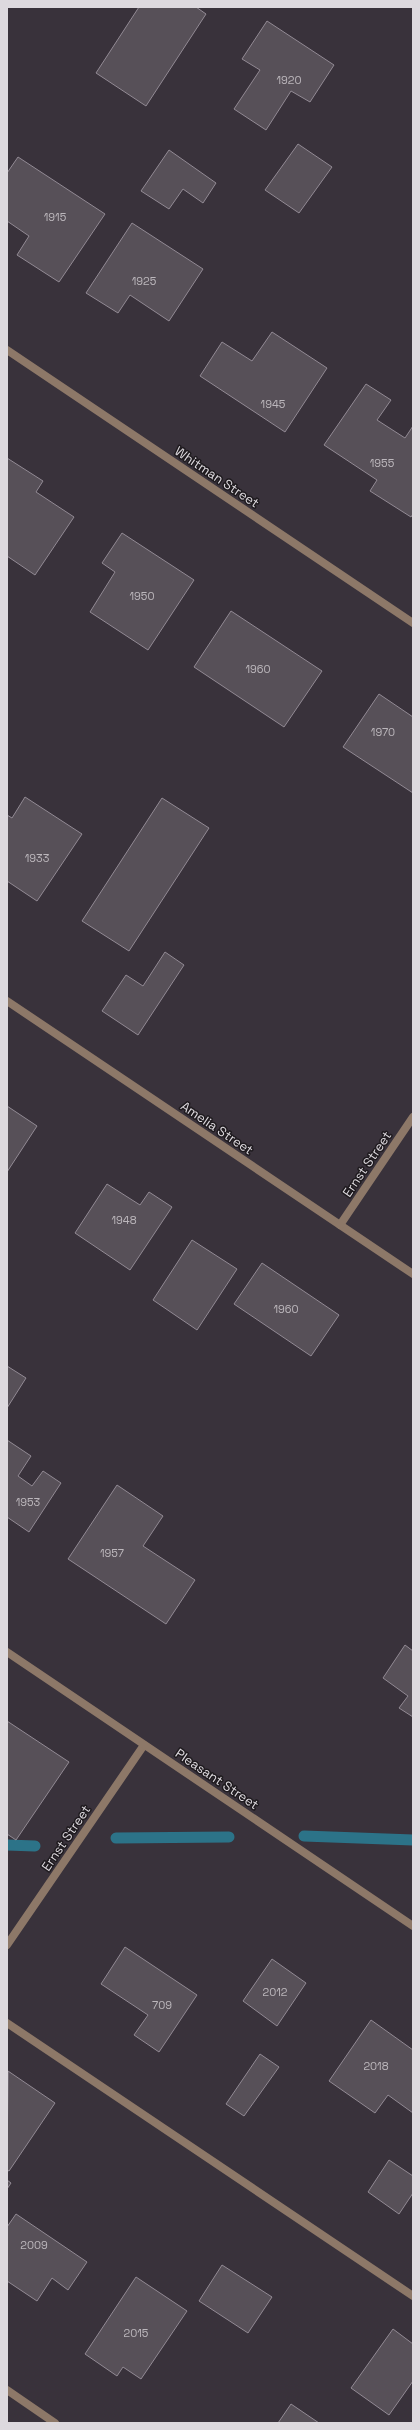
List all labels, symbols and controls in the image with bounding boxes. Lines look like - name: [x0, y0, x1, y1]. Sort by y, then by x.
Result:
- house number: 1920: [276, 73, 302, 87]
- house number: 1915: [44, 210, 67, 224]
- house number: 1925: [132, 274, 157, 288]
- house number: 1945: [261, 397, 286, 411]
- street label: Whitman Street: [172, 442, 262, 512]
- house number: 1955: [370, 456, 395, 470]
- house number: 1950: [130, 589, 154, 603]
- house number: 1960: [245, 662, 271, 676]
- house number: 1970: [371, 725, 395, 739]
- house number: 1933: [25, 851, 50, 865]
- street label: Amelia Street: [177, 1097, 257, 1159]
- street label: Ernst Street: [339, 1128, 395, 1200]
- house number: 1948: [111, 1213, 137, 1227]
- house number: 1960: [273, 1302, 299, 1316]
- house number: 1953: [16, 1495, 41, 1509]
- house number: 1957: [100, 1546, 124, 1560]
- street label: Pleasant Street: [172, 1745, 262, 1813]
- street label: Ernst Street: [38, 1802, 94, 1874]
- house number: 2012: [263, 1985, 288, 1999]
- house number: 709: [152, 1998, 172, 2012]
- house number: 2018: [363, 2059, 389, 2073]
- house number: 2009: [20, 2238, 48, 2252]
- house number: 2015: [124, 2326, 149, 2340]

